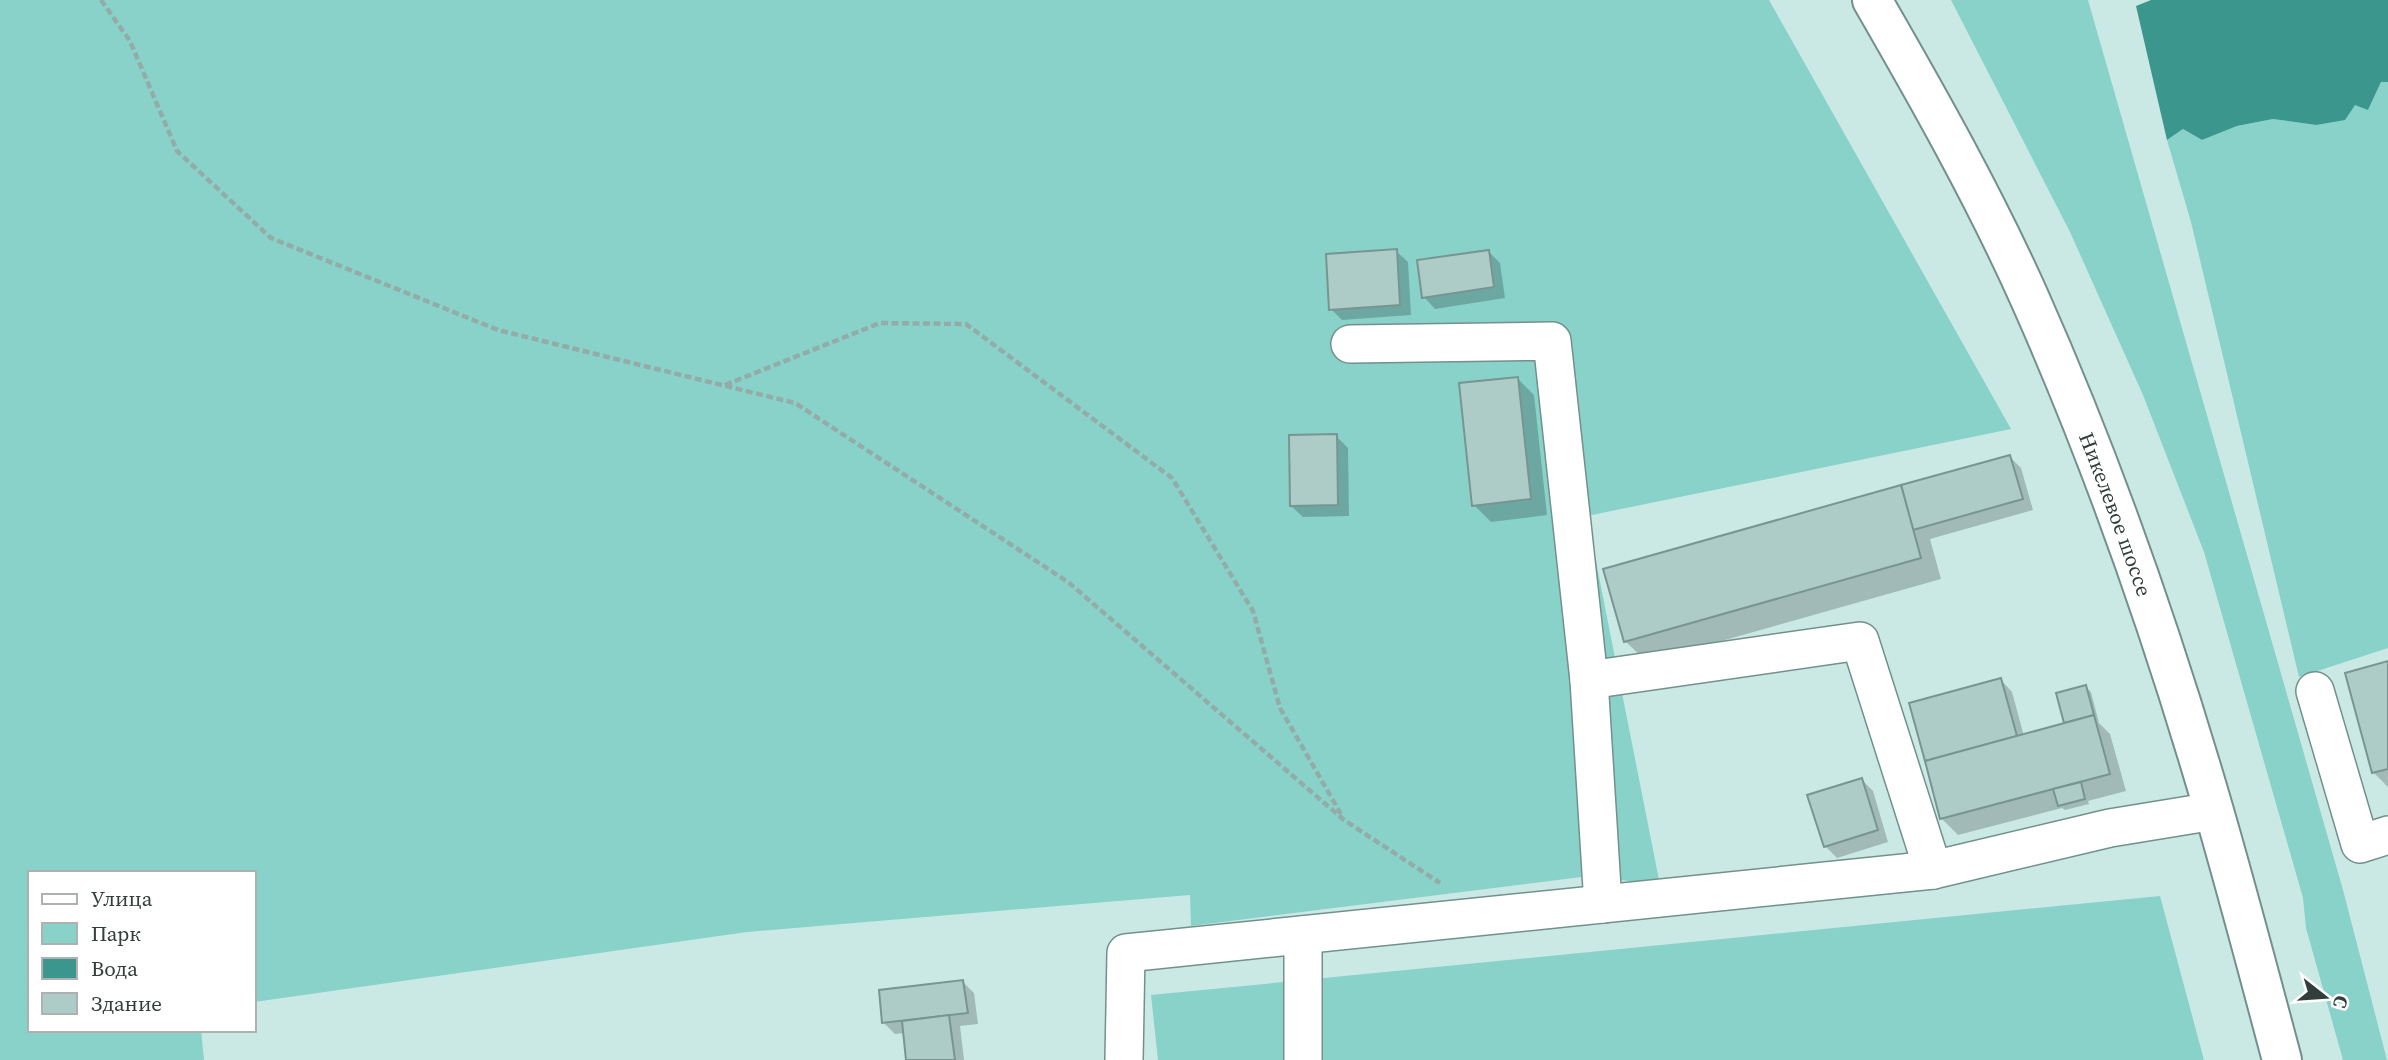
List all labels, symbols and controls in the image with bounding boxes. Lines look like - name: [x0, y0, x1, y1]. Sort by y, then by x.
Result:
- street label: Никелевое шоссе: [2073, 428, 2159, 600]
- legend: [28, 871, 256, 1032]
- text: Улица: [91, 884, 153, 913]
- text: Парк: [91, 919, 141, 948]
- text: Вода: [91, 954, 138, 983]
- north arrow: [2290, 962, 2360, 1032]
- text: Здание: [91, 989, 162, 1018]
- text: С: [2327, 993, 2355, 1012]

